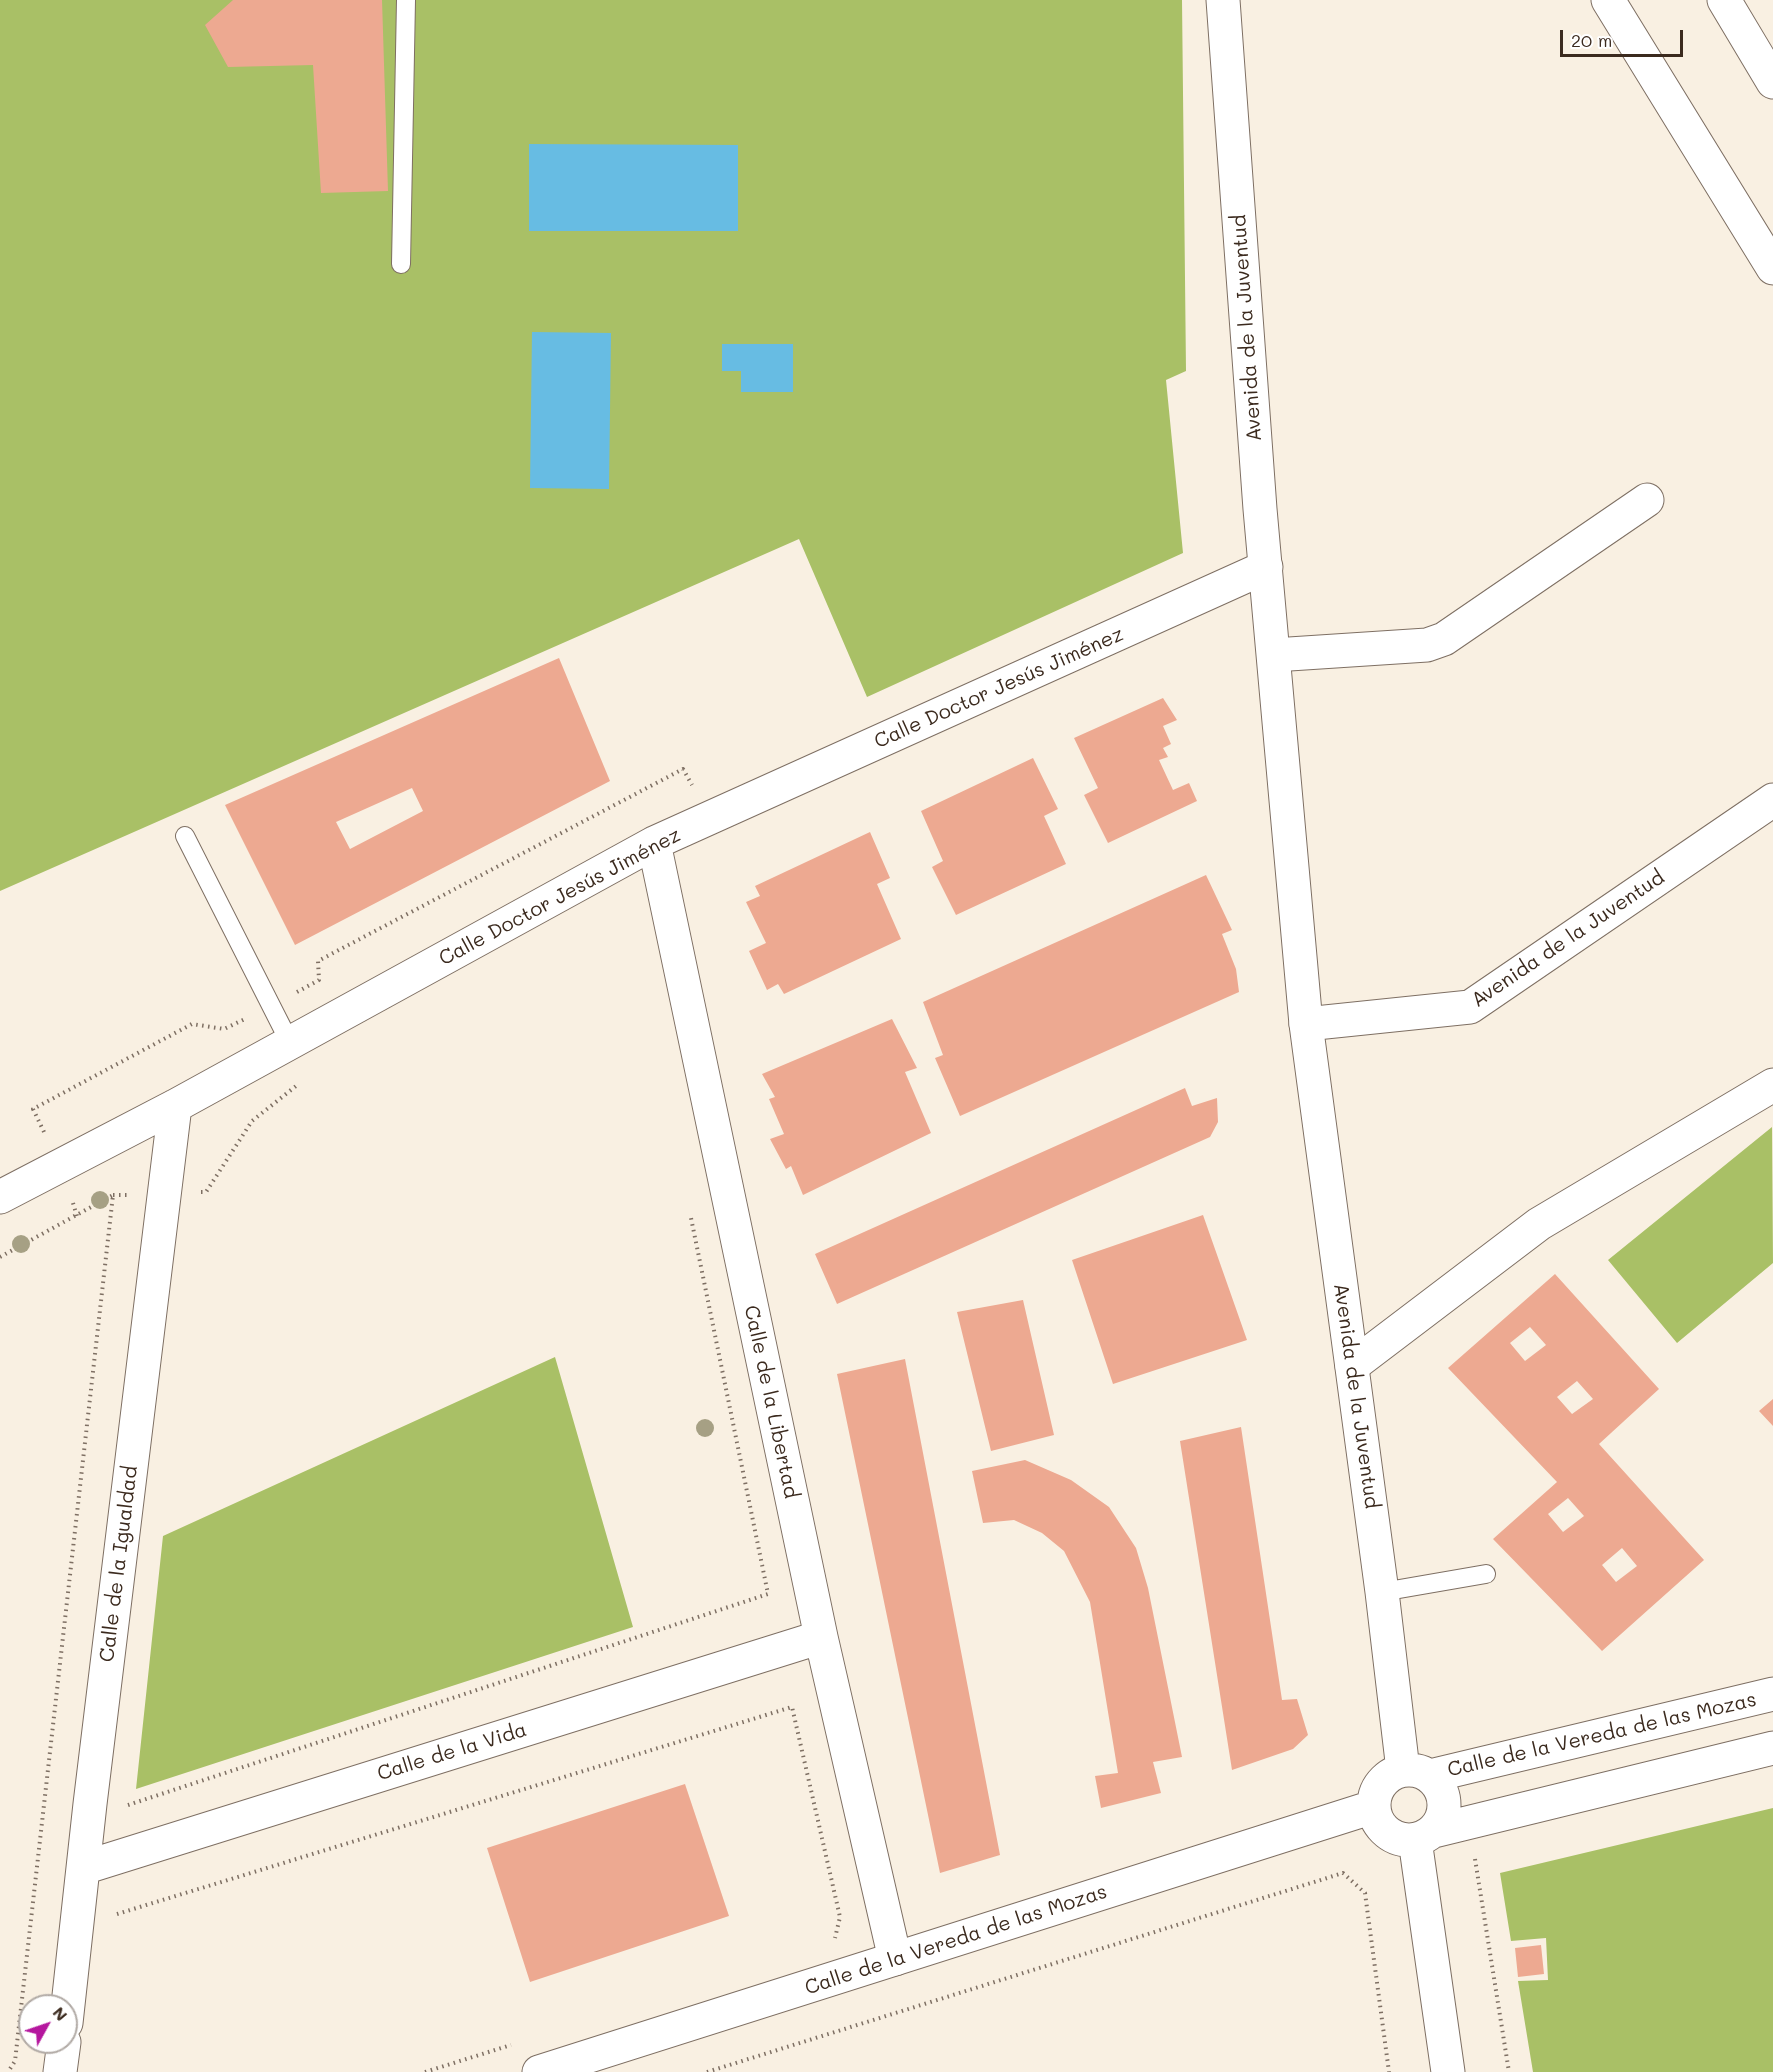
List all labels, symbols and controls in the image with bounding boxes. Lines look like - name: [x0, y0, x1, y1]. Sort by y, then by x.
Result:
- scale bar: [1563, 18, 1686, 56]
- text: 20 m: [1571, 28, 1612, 52]
- street label: Avenida de la Juventud: [1227, 214, 1267, 442]
- street label: Calle Doctor Jesús Jiménez: [871, 622, 1127, 754]
- street label: Calle Doctor Jesús Jiménez: [435, 823, 685, 971]
- street label: Avenida de la Juventud: [1467, 866, 1669, 1012]
- street label: Avenida de la Juventud: [1328, 1282, 1384, 1510]
- street label: Calle de la Libertad: [739, 1303, 803, 1501]
- street label: Calle de la Igualdad: [95, 1465, 143, 1663]
- street label: Calle de la Vereda de las Mozas: [1445, 1688, 1759, 1782]
- street label: Calle de la Vida: [374, 1718, 530, 1786]
- street label: Calle de la Vereda de las Mozas: [802, 1880, 1110, 2000]
- north arrow: [18, 1994, 78, 2054]
- text: N: [49, 2002, 73, 2025]

